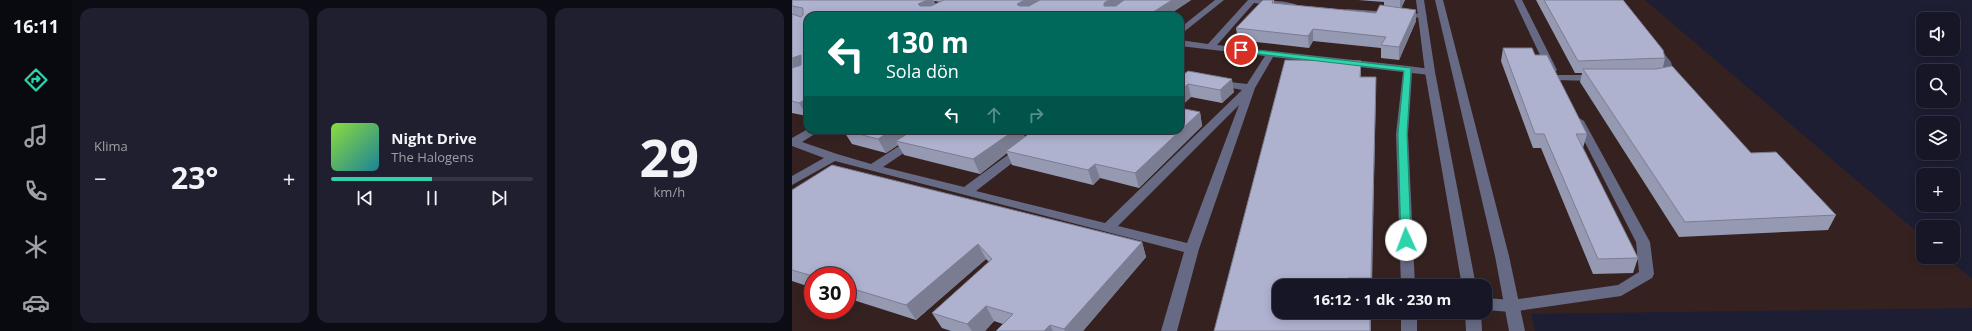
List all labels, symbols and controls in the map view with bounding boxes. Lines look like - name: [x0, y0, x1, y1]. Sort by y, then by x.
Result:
- map controls: [1916, 12, 1960, 264]
- button: sound: [1916, 12, 1960, 56]
- text: 16:11: [13, 14, 59, 38]
- text: 130 m: [886, 23, 969, 61]
- icon: left: [820, 28, 872, 80]
- pin: [1224, 33, 1258, 67]
- icon: arrive: [1230, 39, 1252, 61]
- text: Sola dön: [886, 59, 959, 83]
- button: search: [1916, 64, 1960, 108]
- icon: directions: [22, 66, 50, 94]
- icon: left: [941, 104, 963, 126]
- icon: ahead: [983, 104, 1005, 126]
- icon: right: [1025, 104, 1047, 126]
- button: layers: [1916, 116, 1960, 160]
- text: 29: [640, 121, 699, 192]
- icon: music: [22, 122, 50, 150]
- text: Night Drive: [391, 128, 477, 148]
- text: Klima: [94, 137, 128, 155]
- text: The Halogens: [391, 148, 474, 166]
- text: 23°: [171, 157, 218, 198]
- text: −: [94, 163, 107, 193]
- text: +: [283, 163, 295, 193]
- button: +: [1916, 168, 1960, 212]
- icon: phone: [22, 177, 50, 205]
- text: km/h: [654, 183, 685, 201]
- icon: previous: [354, 187, 376, 209]
- icon: pause: [421, 187, 443, 209]
- icon: next: [488, 187, 510, 209]
- position arrow: [1385, 219, 1427, 261]
- button: −: [1916, 220, 1960, 264]
- icon: climate: [22, 233, 50, 261]
- speed limit sign: 30: [804, 267, 856, 319]
- icon: car: [22, 289, 50, 317]
- text: 16:12 · 1 dk · 230 m: [1313, 289, 1451, 309]

